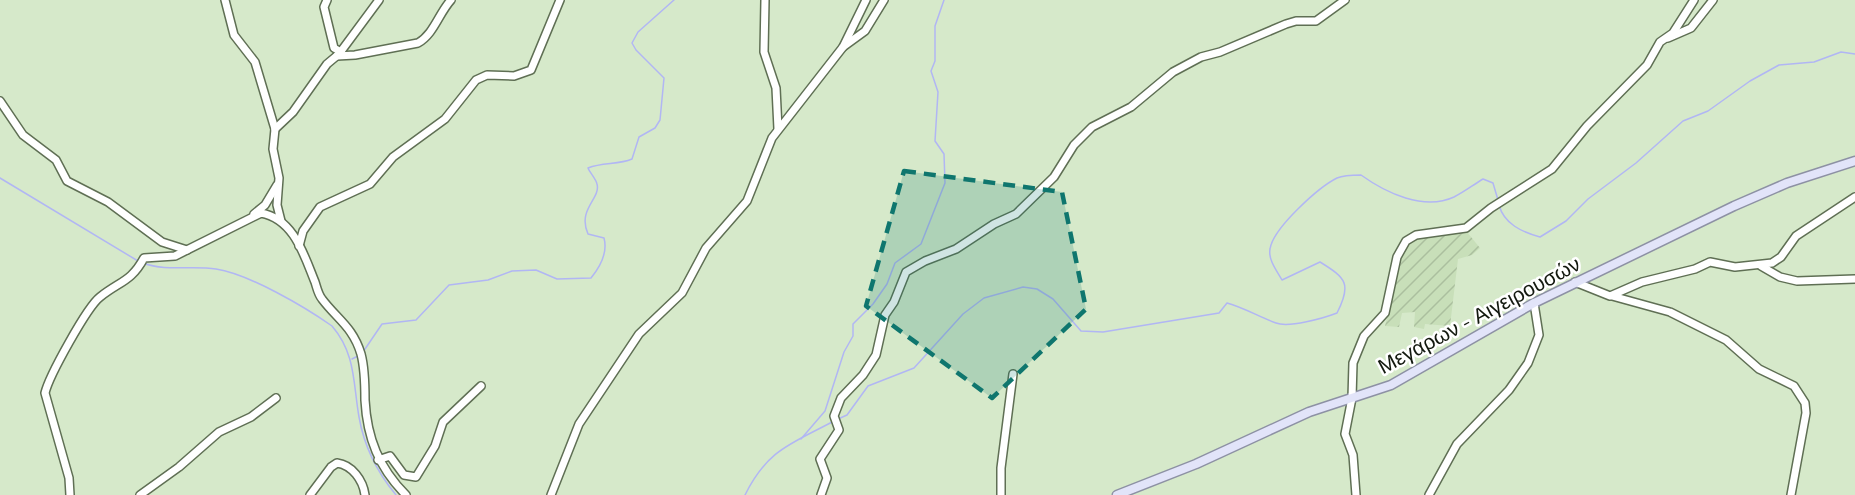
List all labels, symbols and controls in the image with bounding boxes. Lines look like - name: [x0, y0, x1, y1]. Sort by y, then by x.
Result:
- street label: Μεγάρων - Αιγειρουσών: [1374, 251, 1584, 379]

